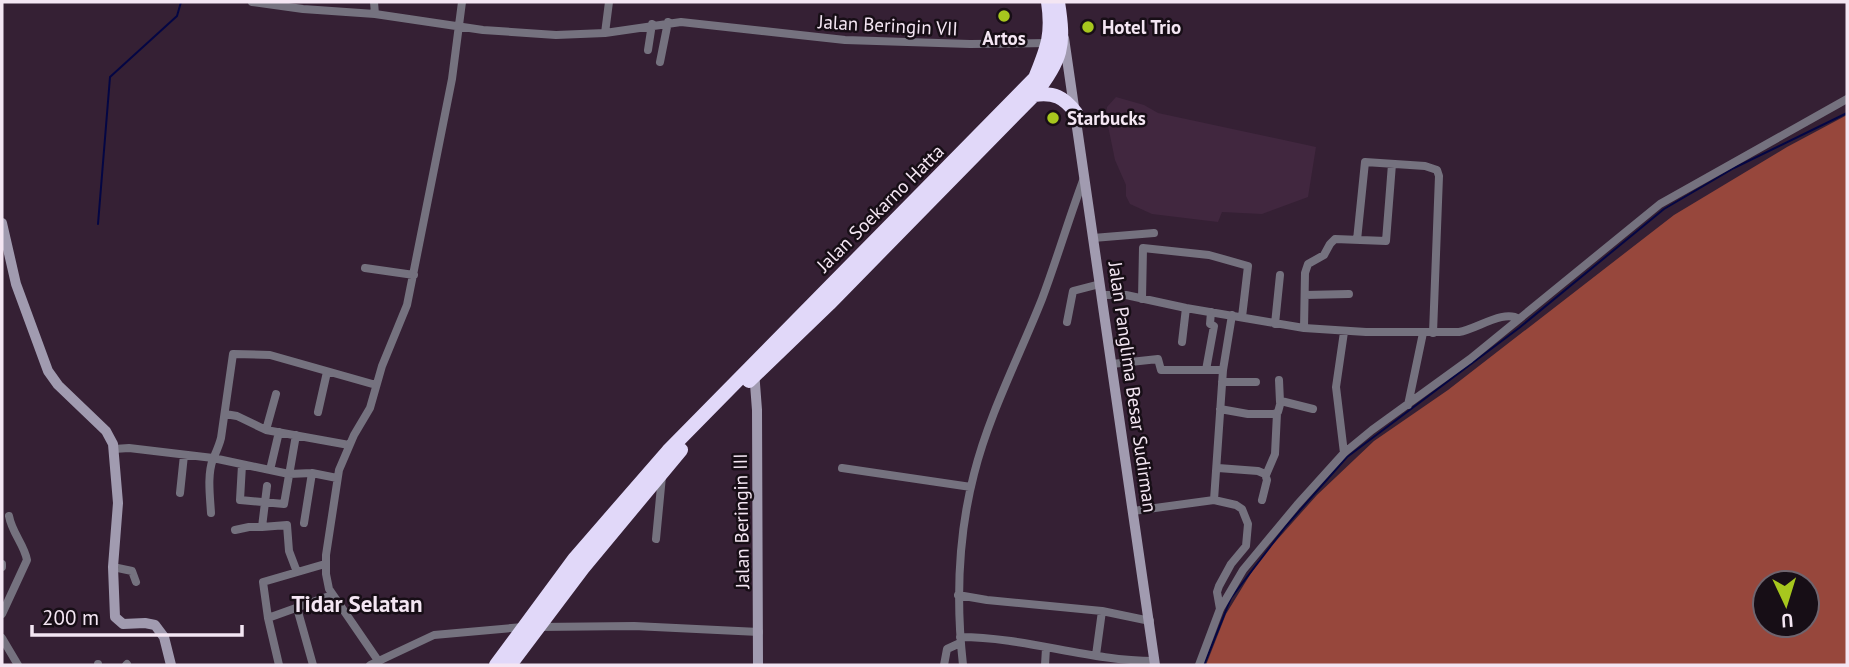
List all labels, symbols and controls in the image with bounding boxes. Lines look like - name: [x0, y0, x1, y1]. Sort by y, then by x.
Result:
- marker: Artos: [996, 8, 1012, 24]
- street label: Jalan Beringin VII: [816, 9, 959, 41]
- place label: Hotel Trio: [1102, 15, 1181, 39]
- marker: Hotel Trio: [1080, 19, 1096, 35]
- place label: Artos: [982, 26, 1026, 50]
- place label: Starbucks: [1067, 106, 1146, 130]
- marker: Starbucks: [1045, 110, 1061, 126]
- street label: Jalan Soekarno Hatta: [811, 139, 949, 277]
- street label: Jalan Panglima Besar Sudirman: [1103, 259, 1162, 514]
- street label: Jalan Beringin III: [728, 453, 754, 590]
- north arrow: [1751, 569, 1821, 639]
- district label: Tidar Selatan: [292, 589, 422, 618]
- scale bar: [32, 594, 242, 638]
- text: 200 m: [42, 604, 99, 631]
- text: U: [1780, 609, 1794, 633]

